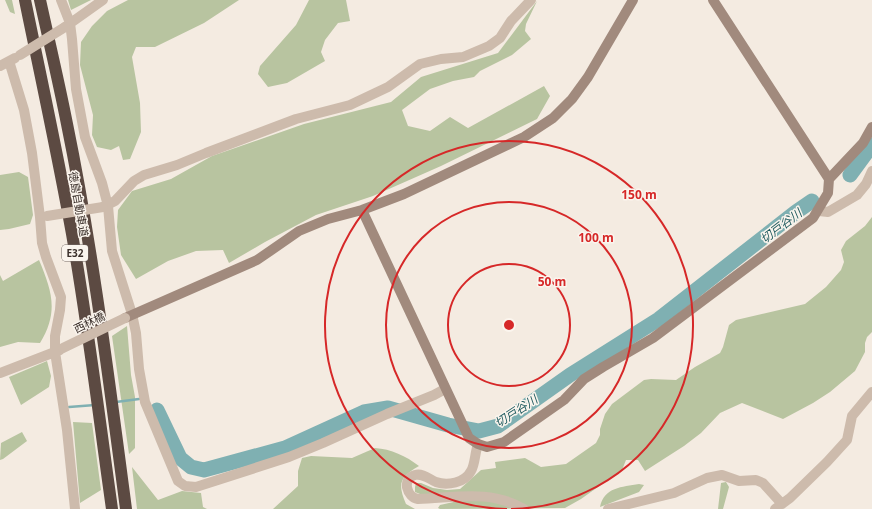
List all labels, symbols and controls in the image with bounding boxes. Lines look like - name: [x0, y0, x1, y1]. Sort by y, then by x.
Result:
- street label: 徳島自動車道: [66, 170, 92, 238]
- text: 150 m: [621, 186, 657, 203]
- water label: 切戸谷川: [757, 204, 807, 247]
- text: 100 m: [578, 229, 614, 246]
- road number: E32: [62, 245, 88, 261]
- text: 50 m: [538, 273, 566, 290]
- street label: 西林橋: [71, 308, 107, 336]
- centre of rings: [502, 318, 516, 332]
- water label: 切戸谷川: [491, 390, 542, 431]

